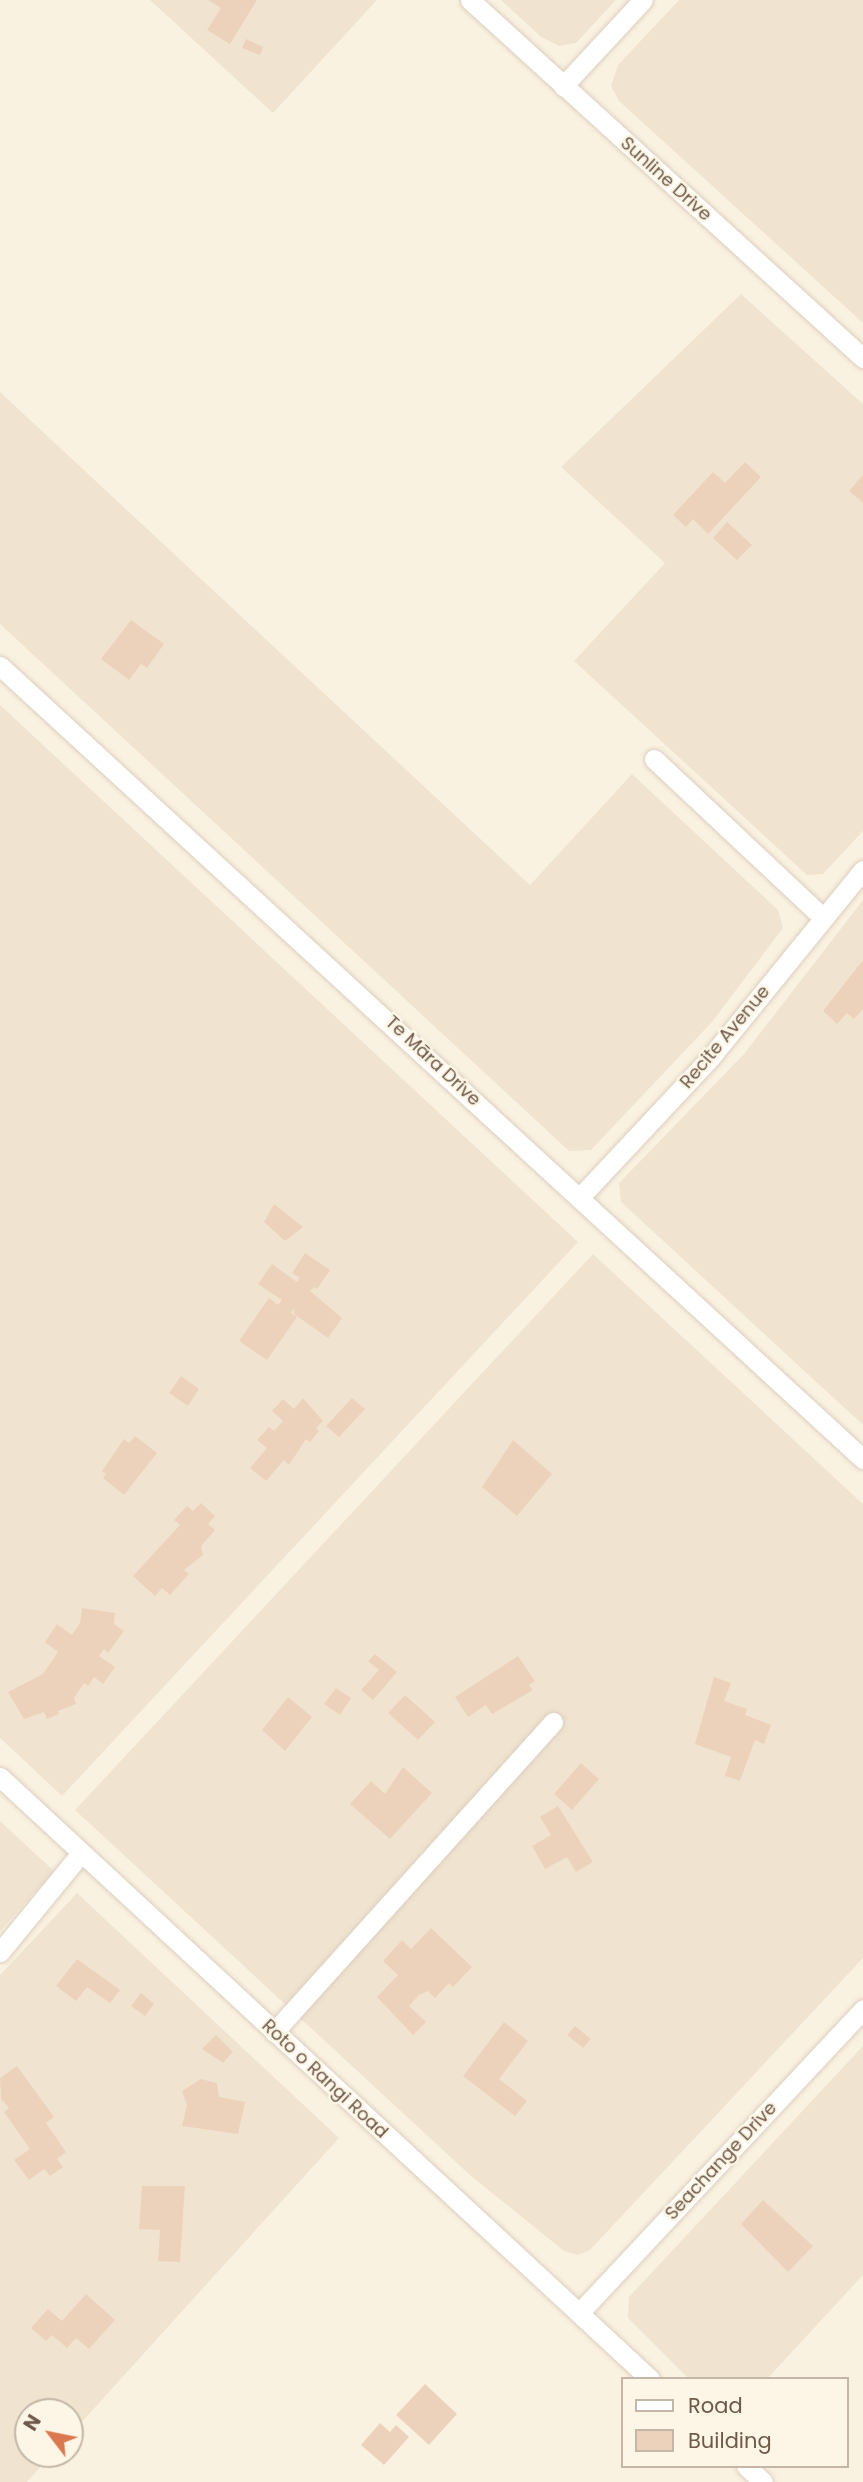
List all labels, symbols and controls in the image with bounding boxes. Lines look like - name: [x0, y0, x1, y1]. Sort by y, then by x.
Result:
- street label: Sunline Drive: [616, 132, 716, 226]
- street label: Recite Avenue: [676, 981, 774, 1093]
- street label: Te Māra Drive: [381, 1011, 485, 1111]
- street label: Roto o Rangi Road: [257, 2015, 393, 2143]
- street label: Seachange Drive: [661, 2098, 781, 2224]
- legend: [622, 2377, 849, 2468]
- text: Road: [688, 2391, 743, 2420]
- north arrow: [14, 2398, 84, 2468]
- text: N: [17, 2409, 48, 2436]
- text: Building: [688, 2426, 772, 2455]

